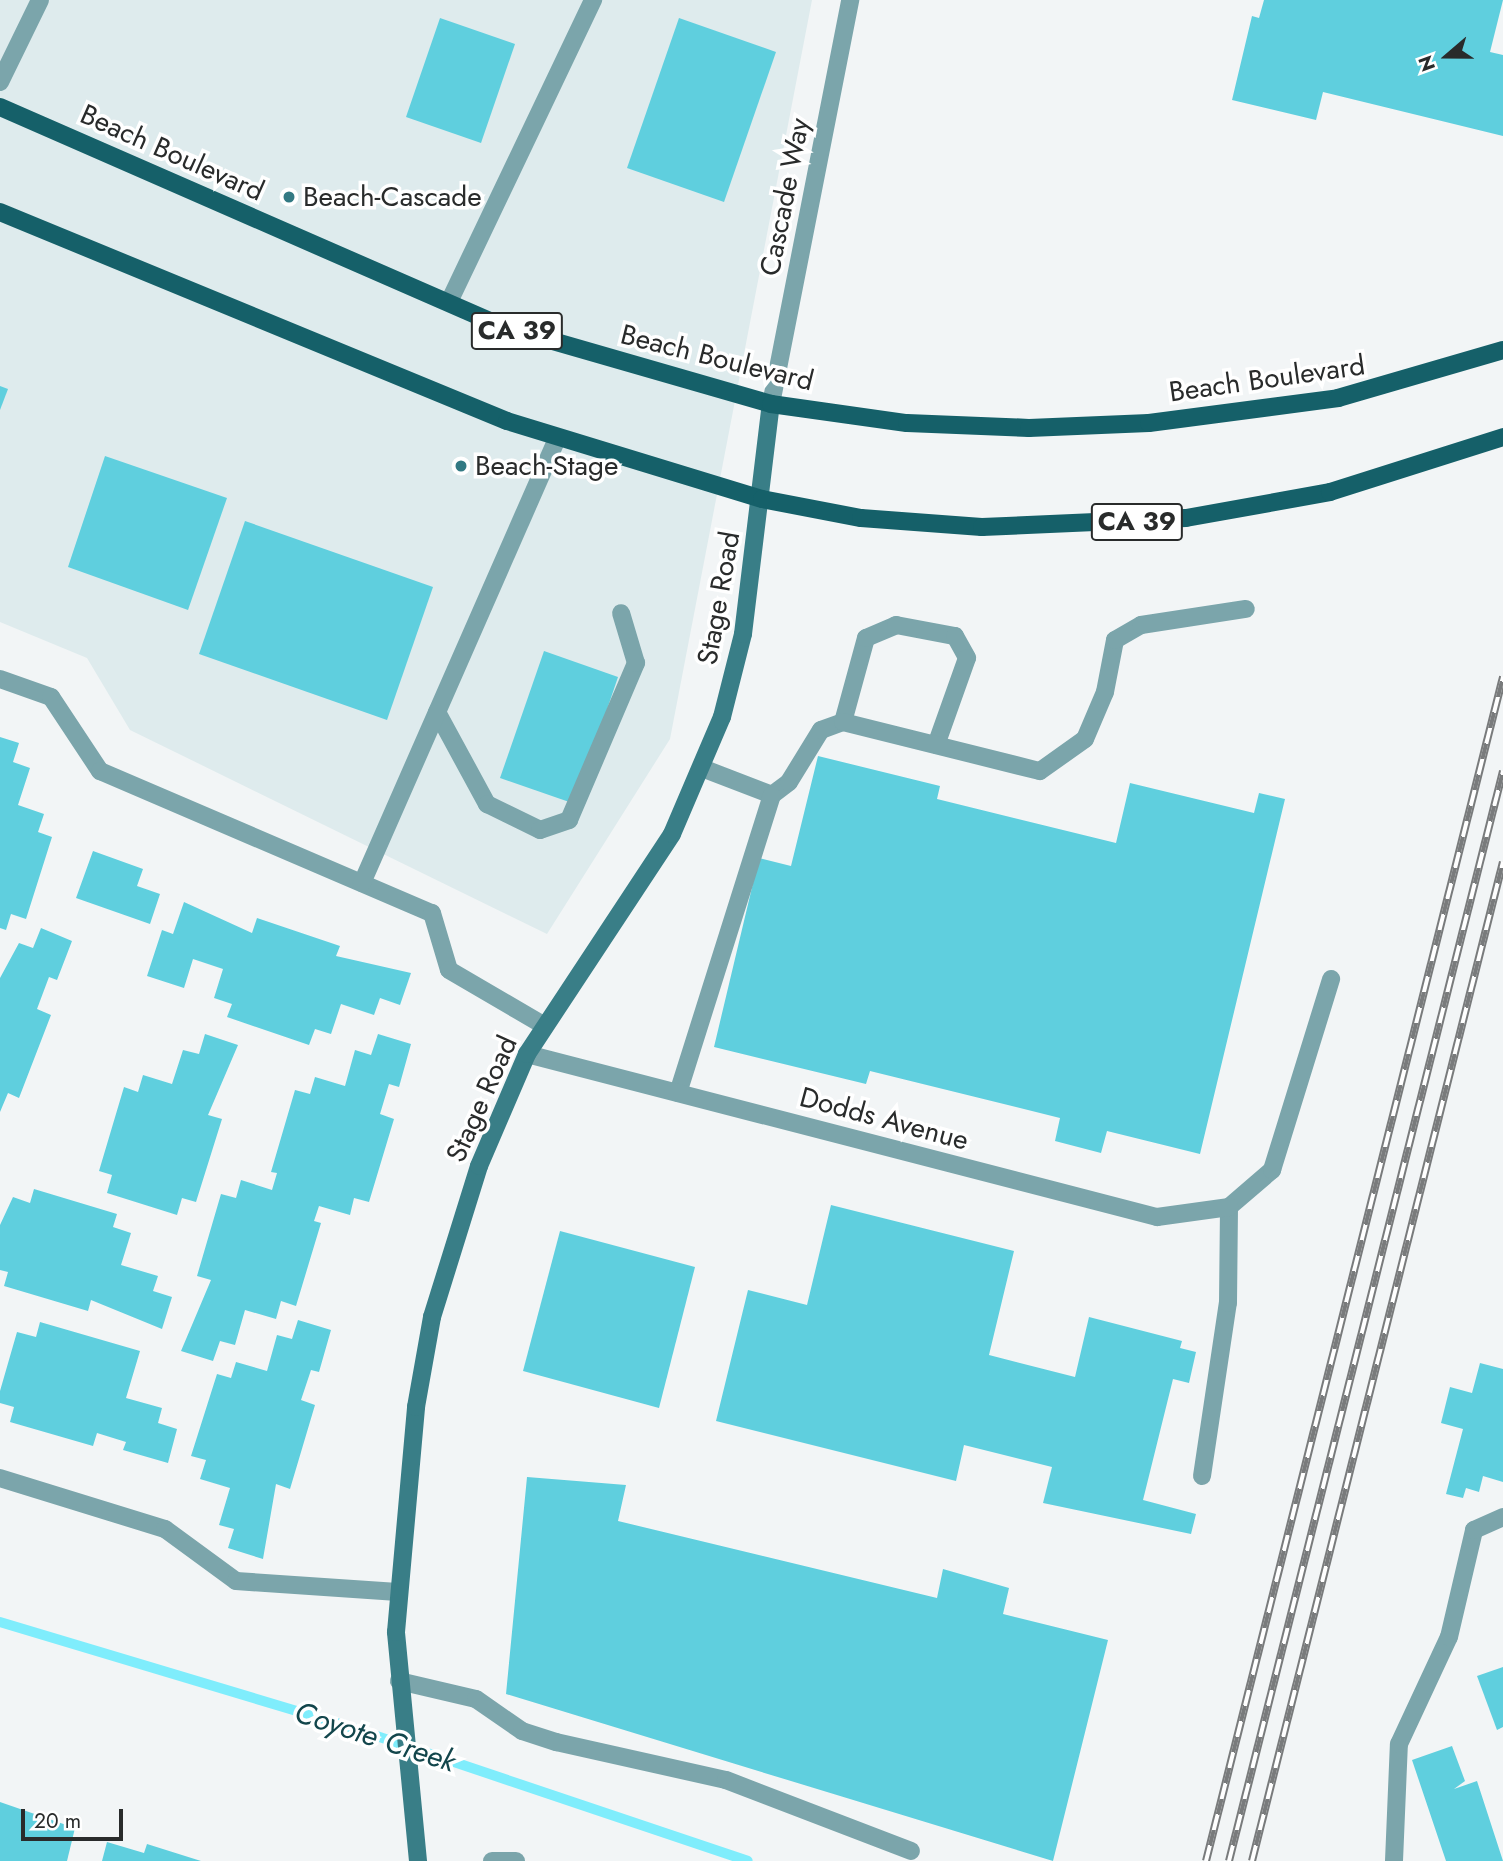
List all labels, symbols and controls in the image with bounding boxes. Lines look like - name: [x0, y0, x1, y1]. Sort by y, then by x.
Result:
- north arrow: [1412, 21, 1482, 91]
- text: N: [1412, 52, 1442, 75]
- street label: Beach Boulevard: [75, 98, 269, 208]
- street label: Cascade Way: [753, 115, 817, 279]
- place label: Beach-Cascade: [303, 180, 482, 214]
- marker: Beach-Cascade: [281, 189, 297, 205]
- road number: CA 39: [470, 308, 564, 354]
- street label: Beach Boulevard: [617, 318, 817, 398]
- street label: Beach Boulevard: [1167, 349, 1367, 409]
- place label: Beach-Stage: [475, 449, 618, 483]
- marker: Beach-Stage: [453, 458, 469, 474]
- road number: CA 39: [1090, 500, 1184, 544]
- street label: Stage Road: [691, 529, 747, 667]
- street label: Stage Road: [439, 1031, 525, 1167]
- street label: Dodds Avenue: [796, 1080, 972, 1158]
- water label: Coyote Creek: [290, 1694, 460, 1780]
- scale bar: [24, 1794, 126, 1838]
- text: 20 m: [34, 1806, 81, 1836]

